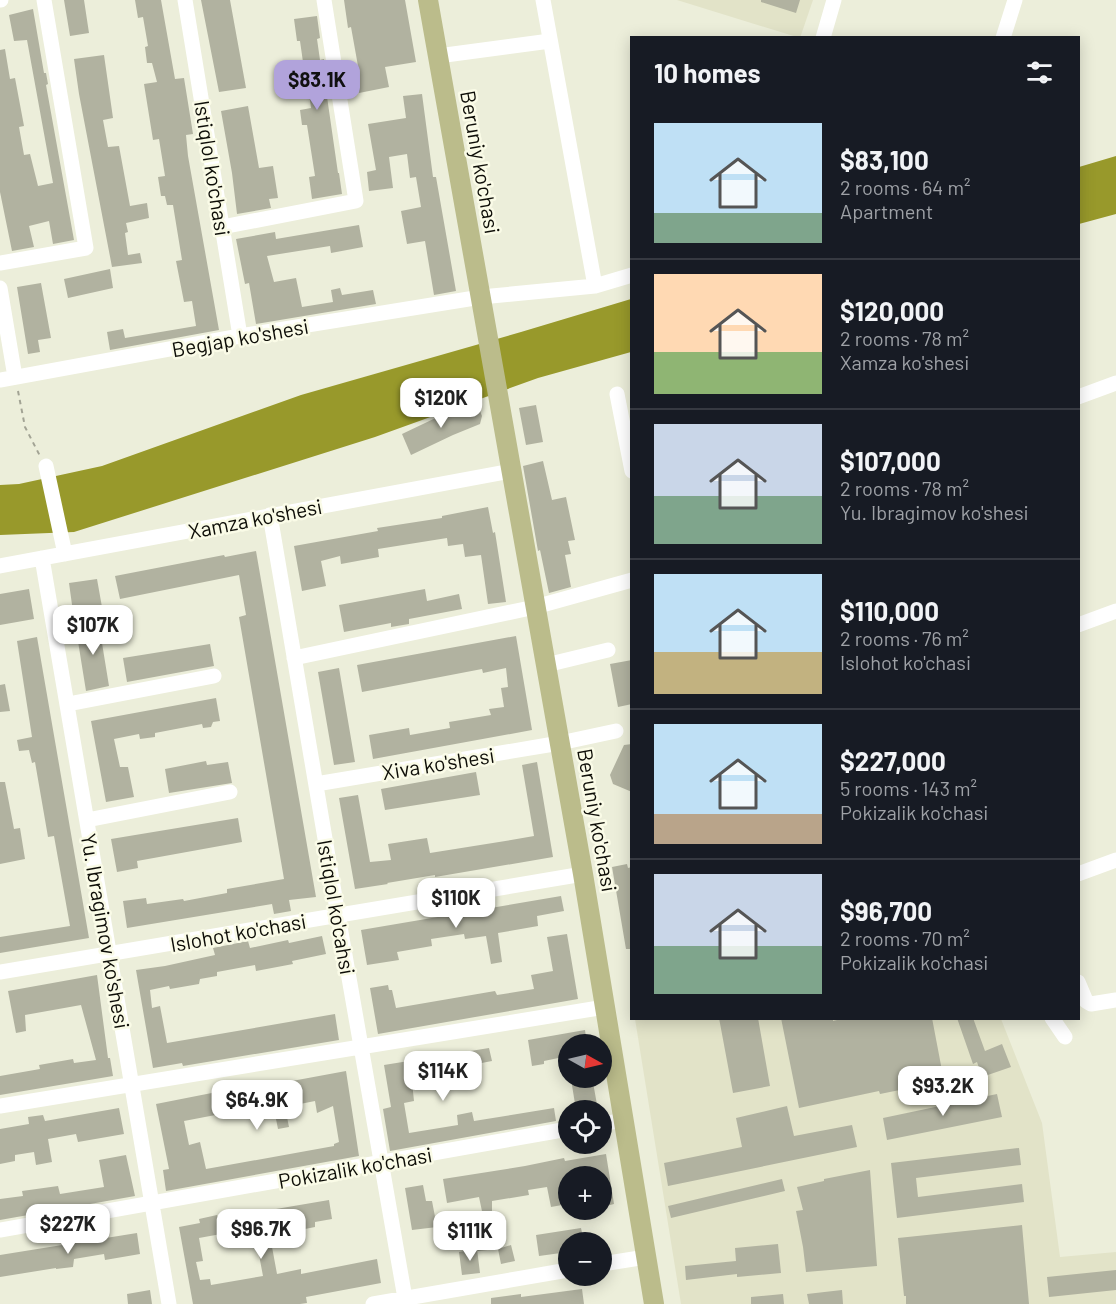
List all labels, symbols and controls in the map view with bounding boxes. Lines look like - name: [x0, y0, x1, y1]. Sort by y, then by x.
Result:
- icon: filters: [1023, 56, 1056, 89]
- text: 10 homes: [654, 57, 761, 88]
- pin: $83.1K: [268, 60, 366, 111]
- text: $83.1K: [288, 67, 346, 91]
- street label: Beruniy ko'chasi: [456, 88, 506, 236]
- street label: Istiqlol ko'chasi: [190, 98, 236, 238]
- text: $83,100: [840, 144, 929, 175]
- icon: home: [702, 147, 774, 219]
- text: 2 rooms · 64 m²: [840, 175, 970, 199]
- text: Apartment: [840, 199, 933, 223]
- text: $120,000: [840, 295, 944, 326]
- icon: home: [702, 298, 774, 370]
- street label: Begjap ko'shesi: [170, 313, 310, 361]
- text: 2 rooms · 78 m²: [840, 326, 969, 350]
- text: Xamza ko'shesi: [840, 350, 969, 374]
- pin: $120K: [399, 378, 483, 429]
- text: $120K: [414, 385, 468, 409]
- text: $107,000: [840, 445, 941, 476]
- icon: home: [702, 448, 774, 520]
- text: 2 rooms · 78 m²: [840, 476, 969, 500]
- street label: Xamza ko'shesi: [186, 493, 324, 543]
- text: Yu. Ibragimov ko'shesi: [840, 500, 1029, 524]
- text: $110,000: [840, 595, 939, 626]
- icon: home: [702, 598, 774, 670]
- pin: $107K: [51, 605, 135, 656]
- text: $107K: [67, 612, 119, 636]
- text: 2 rooms · 76 m²: [840, 626, 969, 650]
- text: Islohot ko'chasi: [840, 650, 971, 674]
- street label: Xiva ko'shesi: [380, 742, 496, 784]
- text: $227,000: [840, 745, 946, 776]
- street label: Beruniy ko'chasi: [573, 746, 623, 894]
- icon: home: [702, 748, 774, 820]
- text: 5 rooms · 143 m²: [840, 776, 977, 800]
- text: Pokizalik ko'chasi: [840, 800, 988, 824]
- street label: Yu. Ibragimov ko'shesi: [76, 831, 136, 1031]
- street label: Istiqlol ko'cahsi: [313, 837, 361, 977]
- pin: $110K: [414, 878, 498, 929]
- text: $110K: [431, 885, 481, 909]
- text: $96,700: [840, 895, 932, 926]
- icon: home: [702, 898, 774, 970]
- street label: Islohot ko'chasi: [168, 908, 308, 956]
- text: 2 rooms · 70 m²: [840, 926, 970, 950]
- text: Pokizalik ko'chasi: [840, 950, 988, 974]
- north arrow: [558, 1034, 612, 1088]
- map controls: [558, 1034, 612, 1286]
- pin: $114K: [401, 1051, 485, 1102]
- text: $114K: [418, 1058, 468, 1082]
- pin: $93.2K: [894, 1066, 992, 1117]
- text: $93.2K: [912, 1073, 974, 1097]
- pin: $64.9K: [208, 1080, 306, 1131]
- text: $64.9K: [226, 1087, 288, 1111]
- button: locate: [558, 1100, 612, 1154]
- street label: Pokizalik ko'chasi: [276, 1141, 434, 1193]
- button: +: [558, 1166, 612, 1220]
- pin: $227K: [26, 1204, 110, 1255]
- pin: $96.7K: [212, 1209, 310, 1260]
- text: $227K: [40, 1211, 96, 1235]
- pin: $111K: [428, 1211, 512, 1262]
- text: $96.7K: [231, 1216, 291, 1240]
- text: $111K: [447, 1218, 493, 1242]
- button: −: [558, 1232, 612, 1286]

